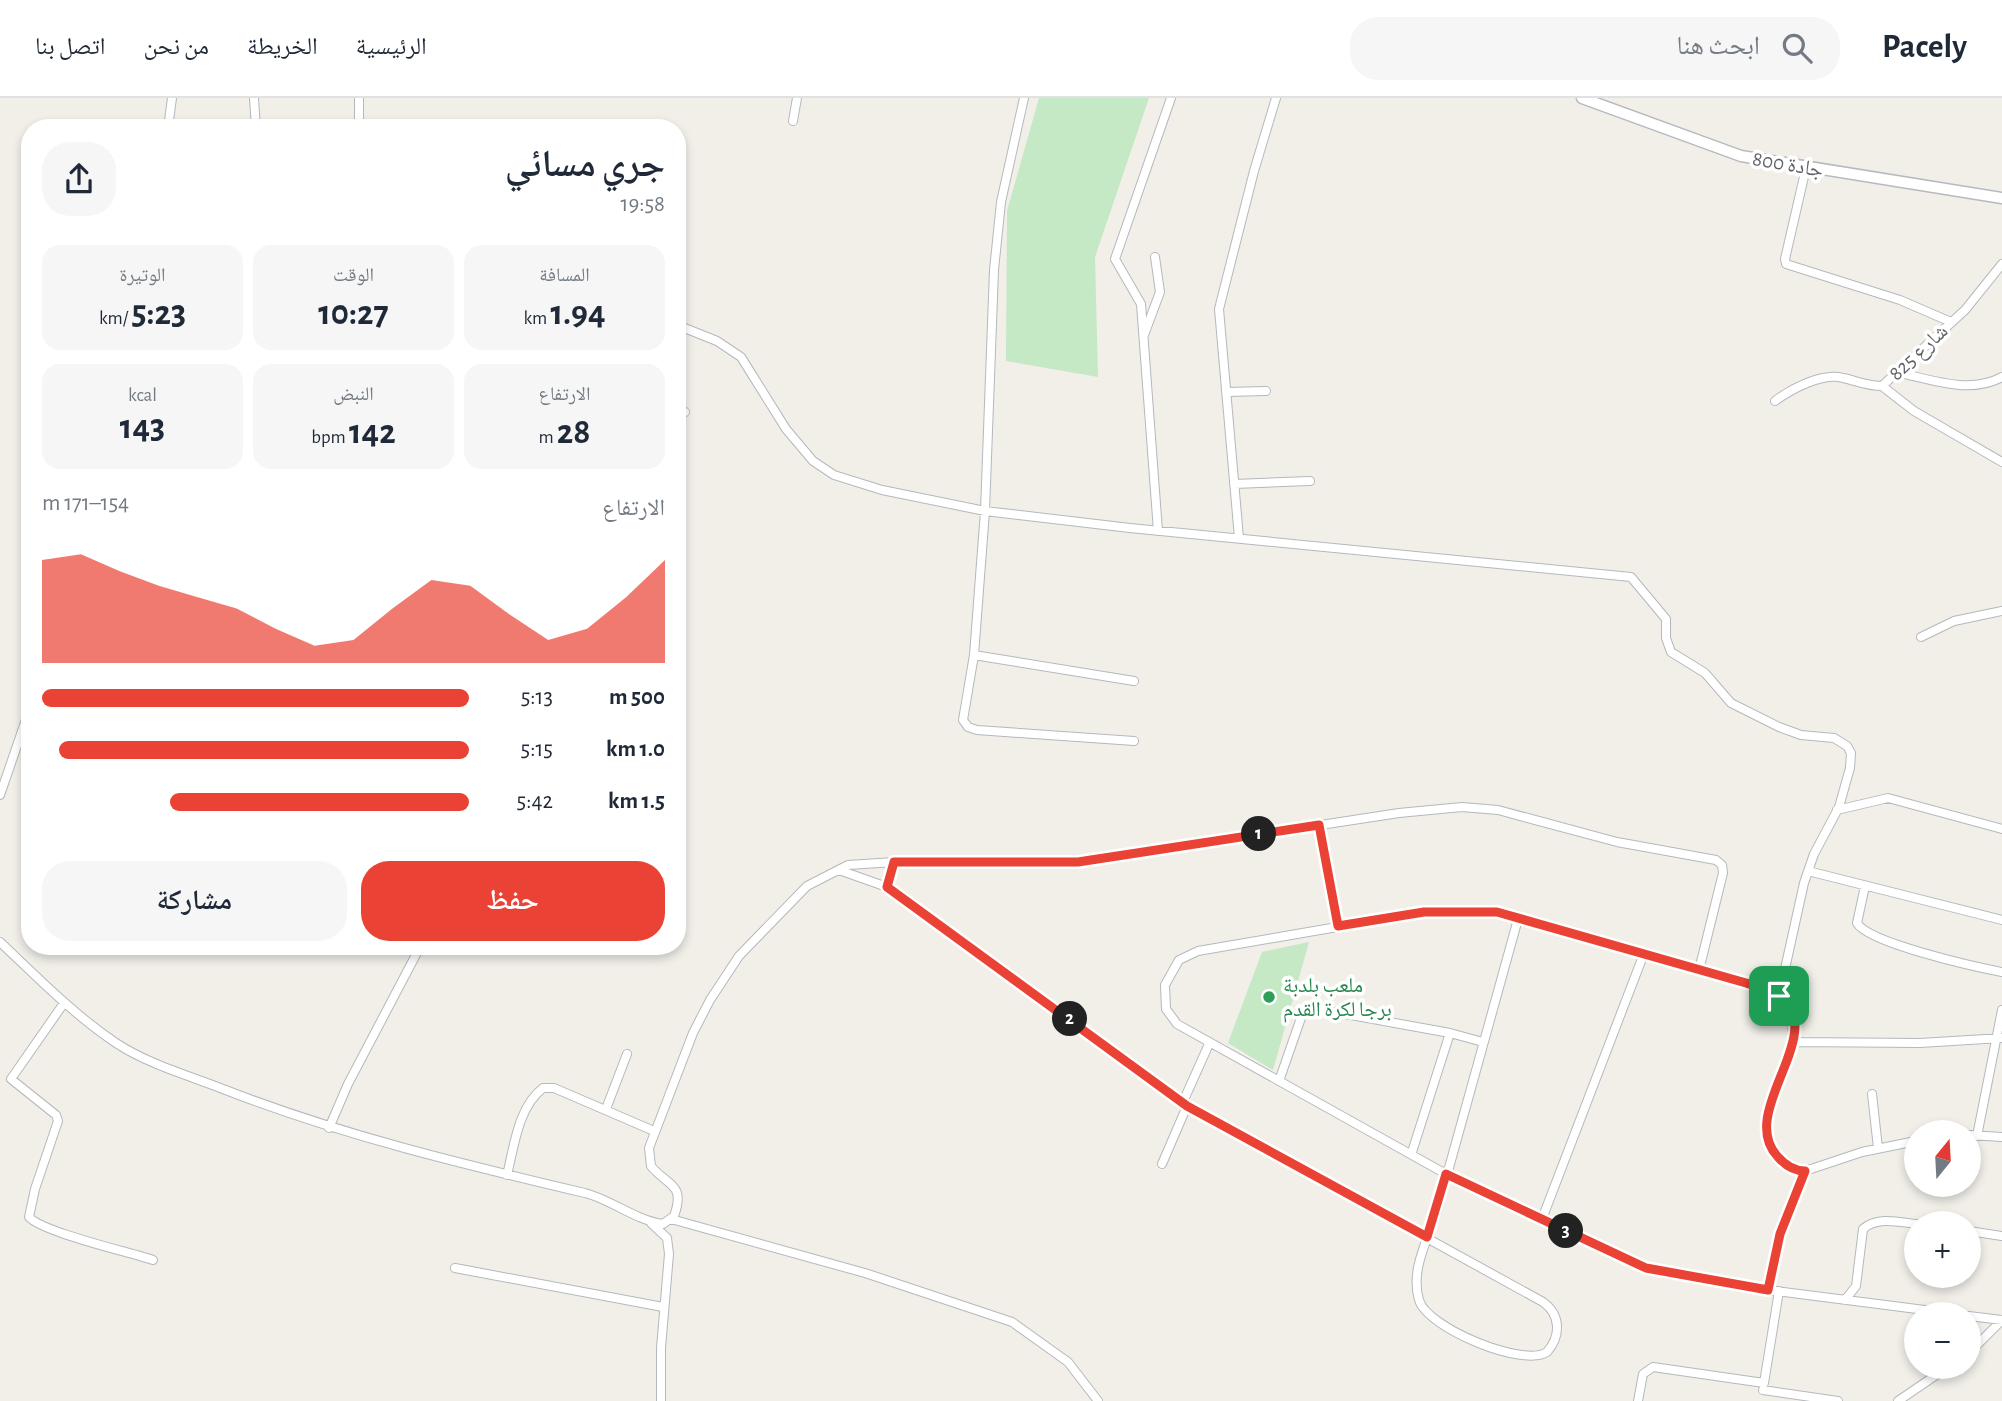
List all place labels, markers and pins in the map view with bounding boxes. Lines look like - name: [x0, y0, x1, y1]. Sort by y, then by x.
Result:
- pin: 1: [1242, 816, 1276, 852]
- pin: [1749, 966, 1809, 1026]
- place label: ملعب بلدبة برجا لكرة القدم: [1283, 975, 1392, 1023]
- marker: ملعب بلدبة برجا لكرة القدم: [1261, 989, 1277, 1005]
- pin: 2: [1052, 1002, 1088, 1037]
- pin: 3: [1548, 1214, 1584, 1248]

